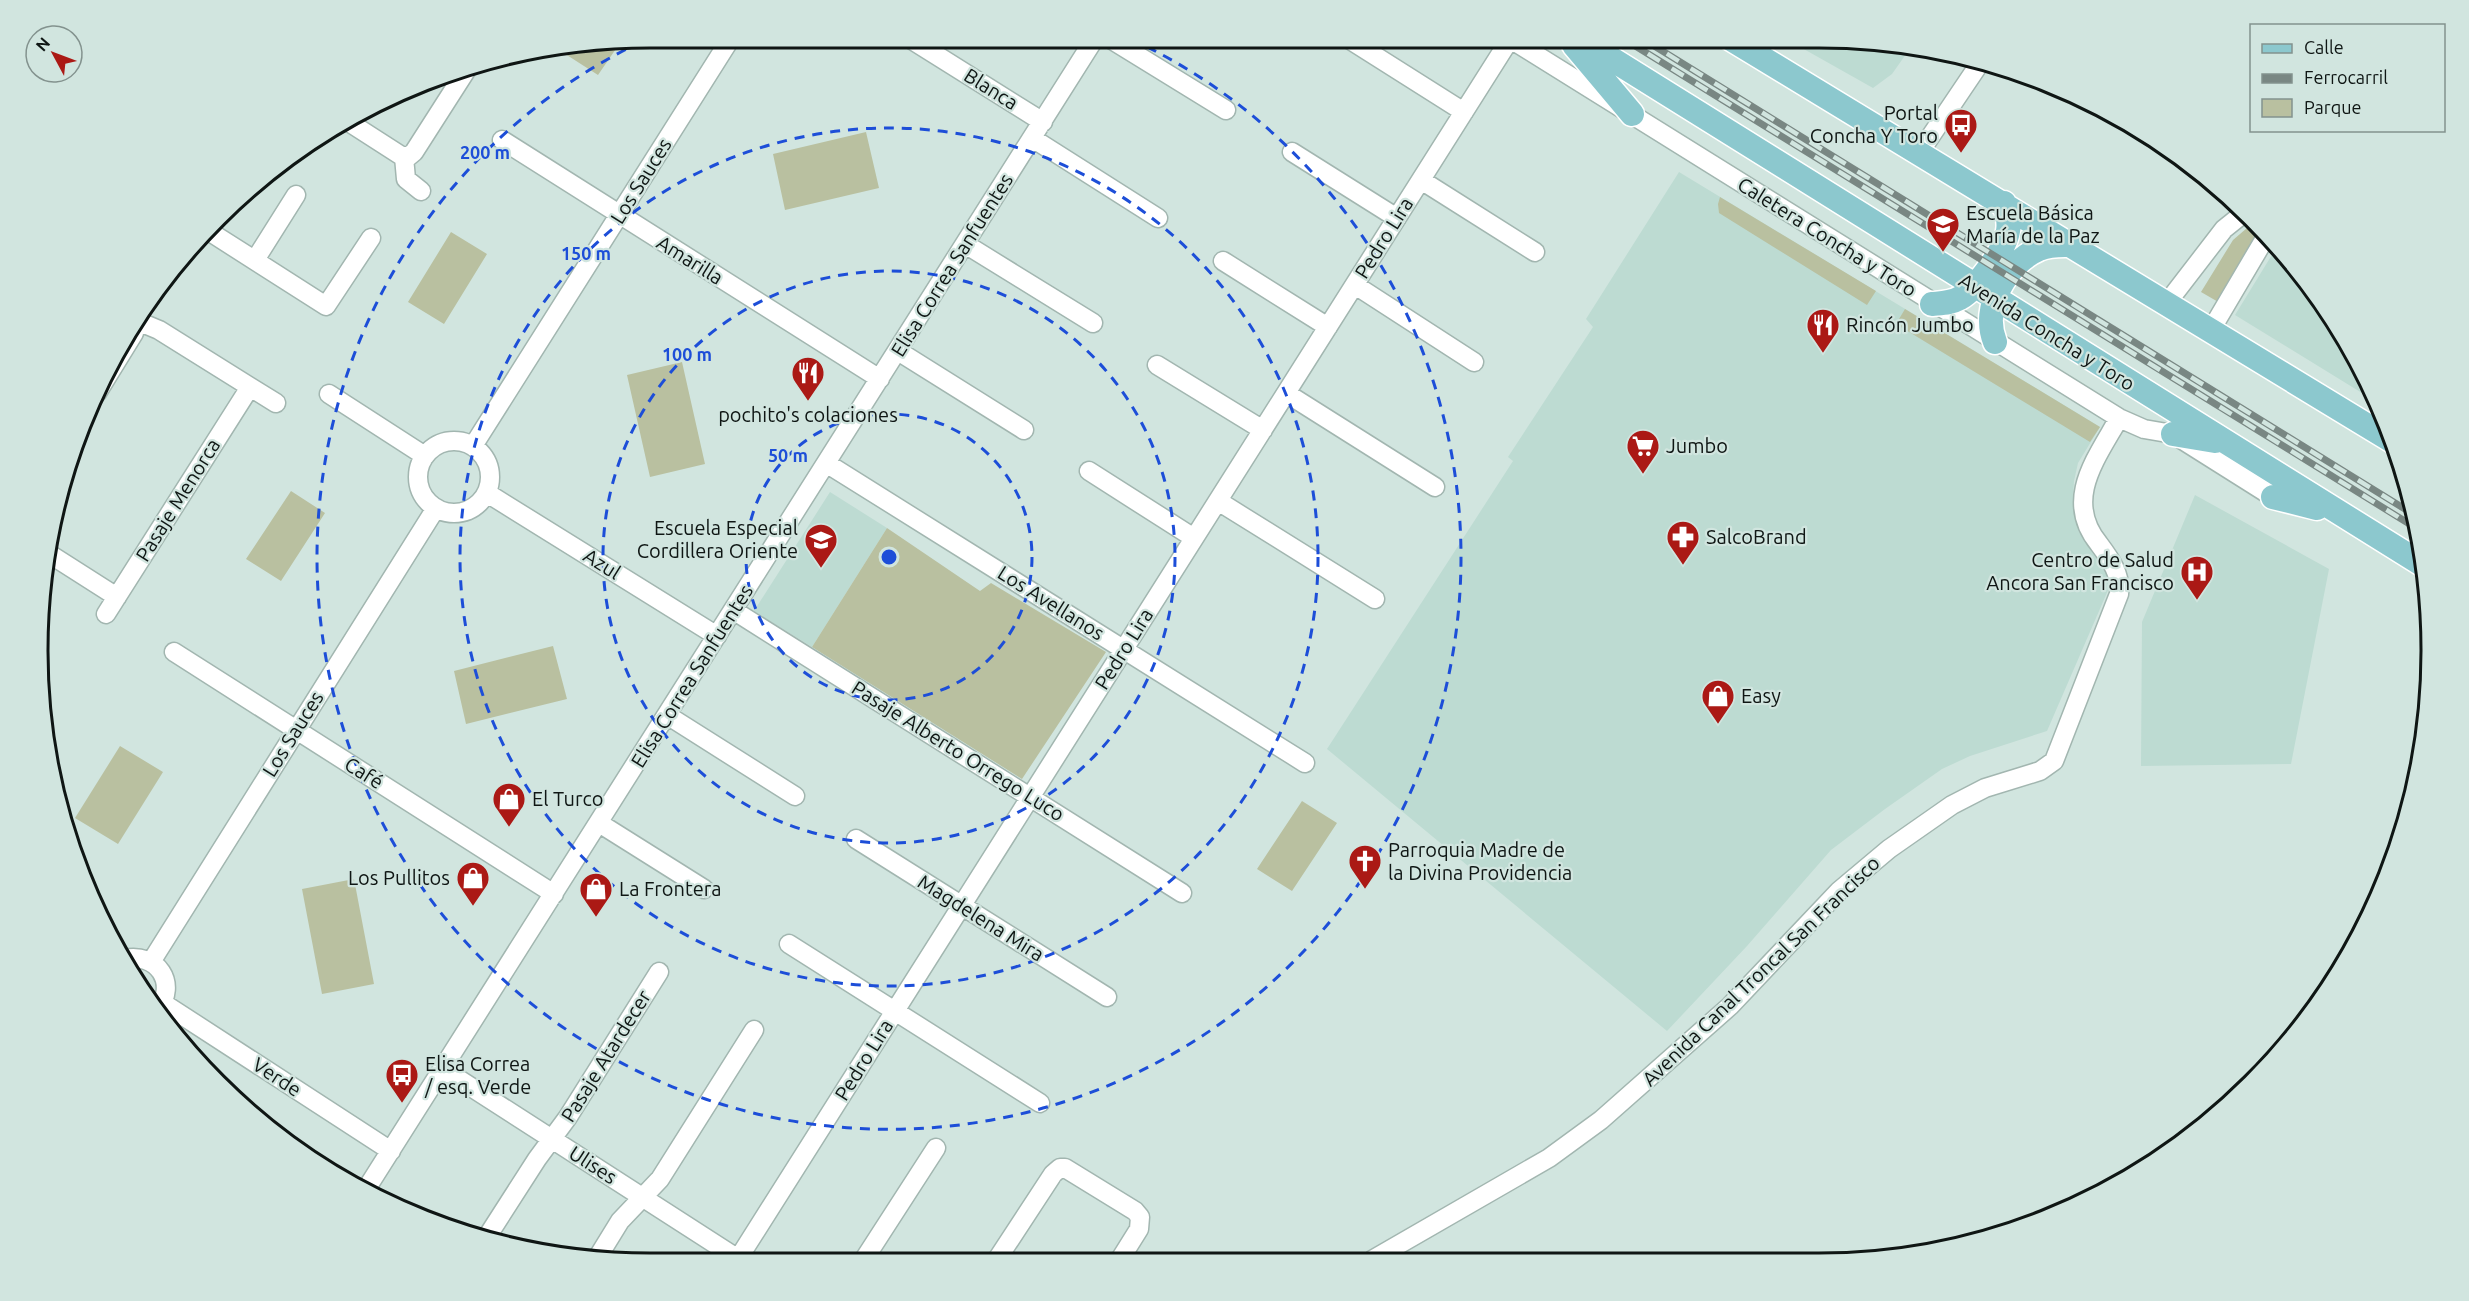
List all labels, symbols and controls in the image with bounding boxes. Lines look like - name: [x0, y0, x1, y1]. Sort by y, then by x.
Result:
- north arrow: [24, 24, 84, 84]
- legend: [2250, 24, 2445, 132]
- text: N: [32, 34, 53, 55]
- text: Calle: [2304, 37, 2344, 57]
- street label: Blanca: [960, 63, 1022, 114]
- text: Ferrocarril: [2304, 67, 2388, 87]
- text: Parque: [2304, 97, 2361, 117]
- place label: Portal Concha Y Toro: [1810, 101, 1938, 147]
- bus stop icon: Portal Concha Y Toro: [1943, 107, 1979, 154]
- street label: Los Sauces: [605, 134, 676, 228]
- text: 200 m: [460, 142, 510, 162]
- street label: Elisa Correa Sanfuentes: [886, 169, 1017, 360]
- street label: Caletera Concha y Toro: [1734, 172, 1921, 301]
- street label: Pedro Lira: [1350, 193, 1417, 282]
- place label: Escuela Básica María de la Paz: [1966, 201, 2100, 247]
- school or university icon: Escuela Básica María de la Paz: [1925, 206, 1961, 253]
- street label: Amarilla: [653, 230, 728, 289]
- text: 150 m: [561, 243, 611, 263]
- street label: Avenida Concha y Toro: [1955, 268, 2139, 395]
- restaurant icon: Rincón Jumbo: [1805, 307, 1841, 354]
- place label: Rincón Jumbo: [1846, 313, 1974, 336]
- text: 100 m: [662, 344, 712, 364]
- restaurant icon: pochito's colaciones: [790, 355, 826, 402]
- place label: pochito's colaciones: [718, 403, 898, 426]
- supermarket icon: Jumbo: [1625, 428, 1661, 475]
- street label: Pasaje Menorca: [131, 434, 224, 565]
- place label: Jumbo: [1666, 434, 1728, 457]
- text: 50 m: [768, 445, 808, 465]
- place label: Escuela Especial Cordillera Oriente: [637, 516, 798, 562]
- pharmacy icon: SalcoBrand: [1665, 519, 1701, 566]
- school or university icon: Escuela Especial Cordillera Oriente: [803, 522, 839, 569]
- place label: SalcoBrand: [1706, 525, 1807, 548]
- street label: Azul: [580, 543, 625, 584]
- centre of rings: [879, 547, 899, 567]
- place label: Centro de Salud Ancora San Francisco: [1986, 548, 2174, 594]
- hospital icon: Centro de Salud Ancora San Francisco: [2179, 554, 2215, 601]
- street label: Los Avellanos: [994, 561, 1109, 644]
- street label: Elisa Correa Sanfuentes: [626, 580, 757, 771]
- street label: Pedro Lira: [1090, 604, 1157, 693]
- street label: Pasaje Alberto Orrego Luco: [848, 676, 1069, 826]
- shop icon: Easy: [1700, 678, 1736, 725]
- place label: Easy: [1741, 684, 1781, 707]
- street label: Los Sauces: [257, 687, 328, 781]
- street label: Café: [341, 752, 388, 793]
- shop icon: El Turco: [491, 781, 527, 828]
- place label: El Turco: [532, 787, 604, 810]
- place label: Parroquia Madre de la Divina Providencia: [1388, 838, 1572, 884]
- church icon: Parroquia Madre de la Divina Providencia: [1347, 843, 1383, 890]
- street label: Avenida Canal Troncal San Francisco: [1637, 851, 1884, 1090]
- shop icon: Los Pullitos: [455, 860, 491, 907]
- place label: Los Pullitos: [348, 866, 450, 889]
- street label: Magdelena Mira: [914, 870, 1049, 966]
- shop icon: La Frontera: [578, 871, 614, 918]
- place label: La Frontera: [619, 877, 722, 900]
- street label: Pasaje Atardecer: [556, 985, 655, 1126]
- street label: Pedro Lira: [830, 1015, 897, 1104]
- street label: Verde: [249, 1052, 306, 1101]
- place label: Elisa Correa / esq. Verde: [424, 1052, 531, 1098]
- bus stop icon: Elisa Correa / esq. Verde: [384, 1057, 420, 1104]
- street label: Ulises: [565, 1141, 621, 1188]

